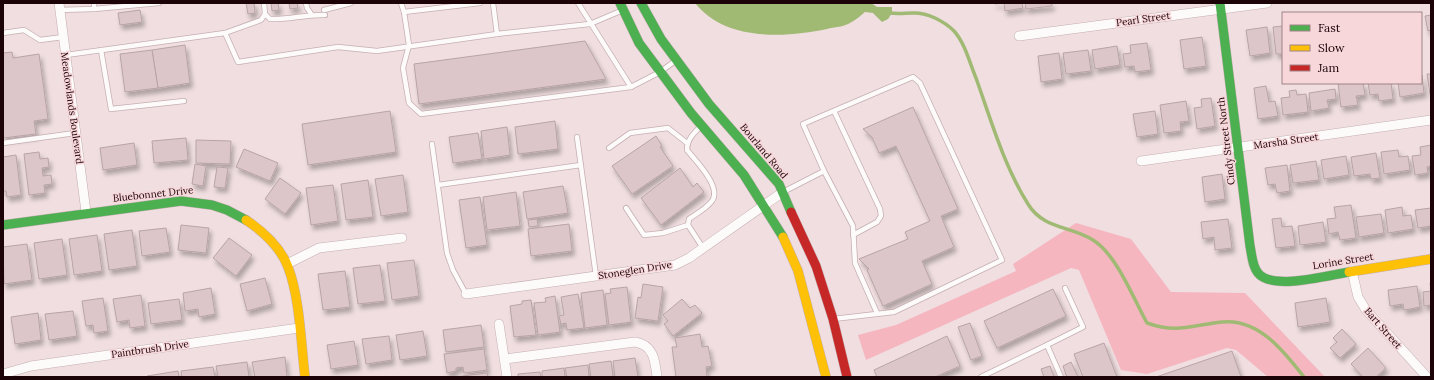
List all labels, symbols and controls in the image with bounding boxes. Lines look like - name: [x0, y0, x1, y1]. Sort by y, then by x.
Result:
- street label: Pearl Street: [1115, 9, 1171, 29]
- legend: [1282, 12, 1422, 84]
- text: Fast: [1318, 20, 1341, 35]
- text: Slow: [1318, 40, 1345, 55]
- street label: Meadowlands Boulevard: [58, 51, 86, 165]
- text: Jam: [1317, 60, 1339, 75]
- street label: Cindy Street North: [1214, 96, 1238, 186]
- street label: Bourland Road: [737, 121, 791, 181]
- street label: Marsha Street: [1253, 130, 1319, 152]
- street label: Bluebonnet Drive: [112, 183, 194, 205]
- street label: Lorine Street: [1312, 250, 1374, 272]
- street label: Stoneglen Drive: [597, 258, 673, 282]
- street label: Bart Street: [1361, 305, 1405, 351]
- street label: Paintbrush Drive: [110, 337, 190, 361]

